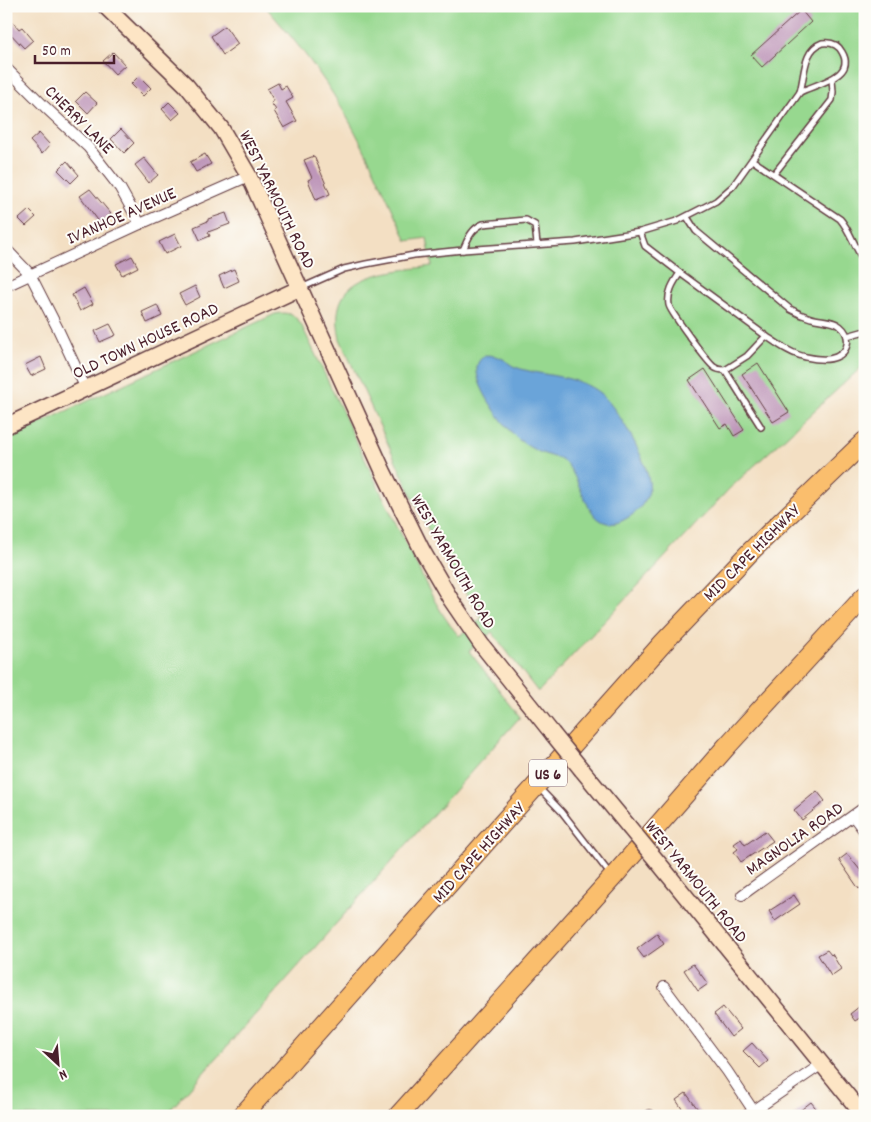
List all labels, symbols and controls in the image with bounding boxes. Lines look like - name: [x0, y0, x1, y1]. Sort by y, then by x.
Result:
- scale bar: [35, 32, 114, 64]
- text: 50 m: [42, 41, 71, 63]
- street label: CHERRY LANE: [38, 81, 118, 161]
- street label: WEST YARMOUTH ROAD: [231, 127, 320, 274]
- street label: IVANHOE AVENUE: [63, 182, 181, 253]
- street label: OLD TOWN HOUSE ROAD: [69, 297, 223, 387]
- street label: WEST YARMOUTH ROAD: [403, 491, 500, 634]
- street label: MID CAPE HIGHWAY: [698, 498, 808, 608]
- road number: US 6: [529, 760, 567, 786]
- street label: MID CAPE HIGHWAY: [428, 796, 533, 910]
- street label: MAGNOLIA ROAD: [742, 797, 849, 883]
- street label: WEST YARMOUTH ROAD: [638, 816, 752, 949]
- north arrow: [32, 1040, 82, 1090]
- text: N: [55, 1063, 70, 1084]

